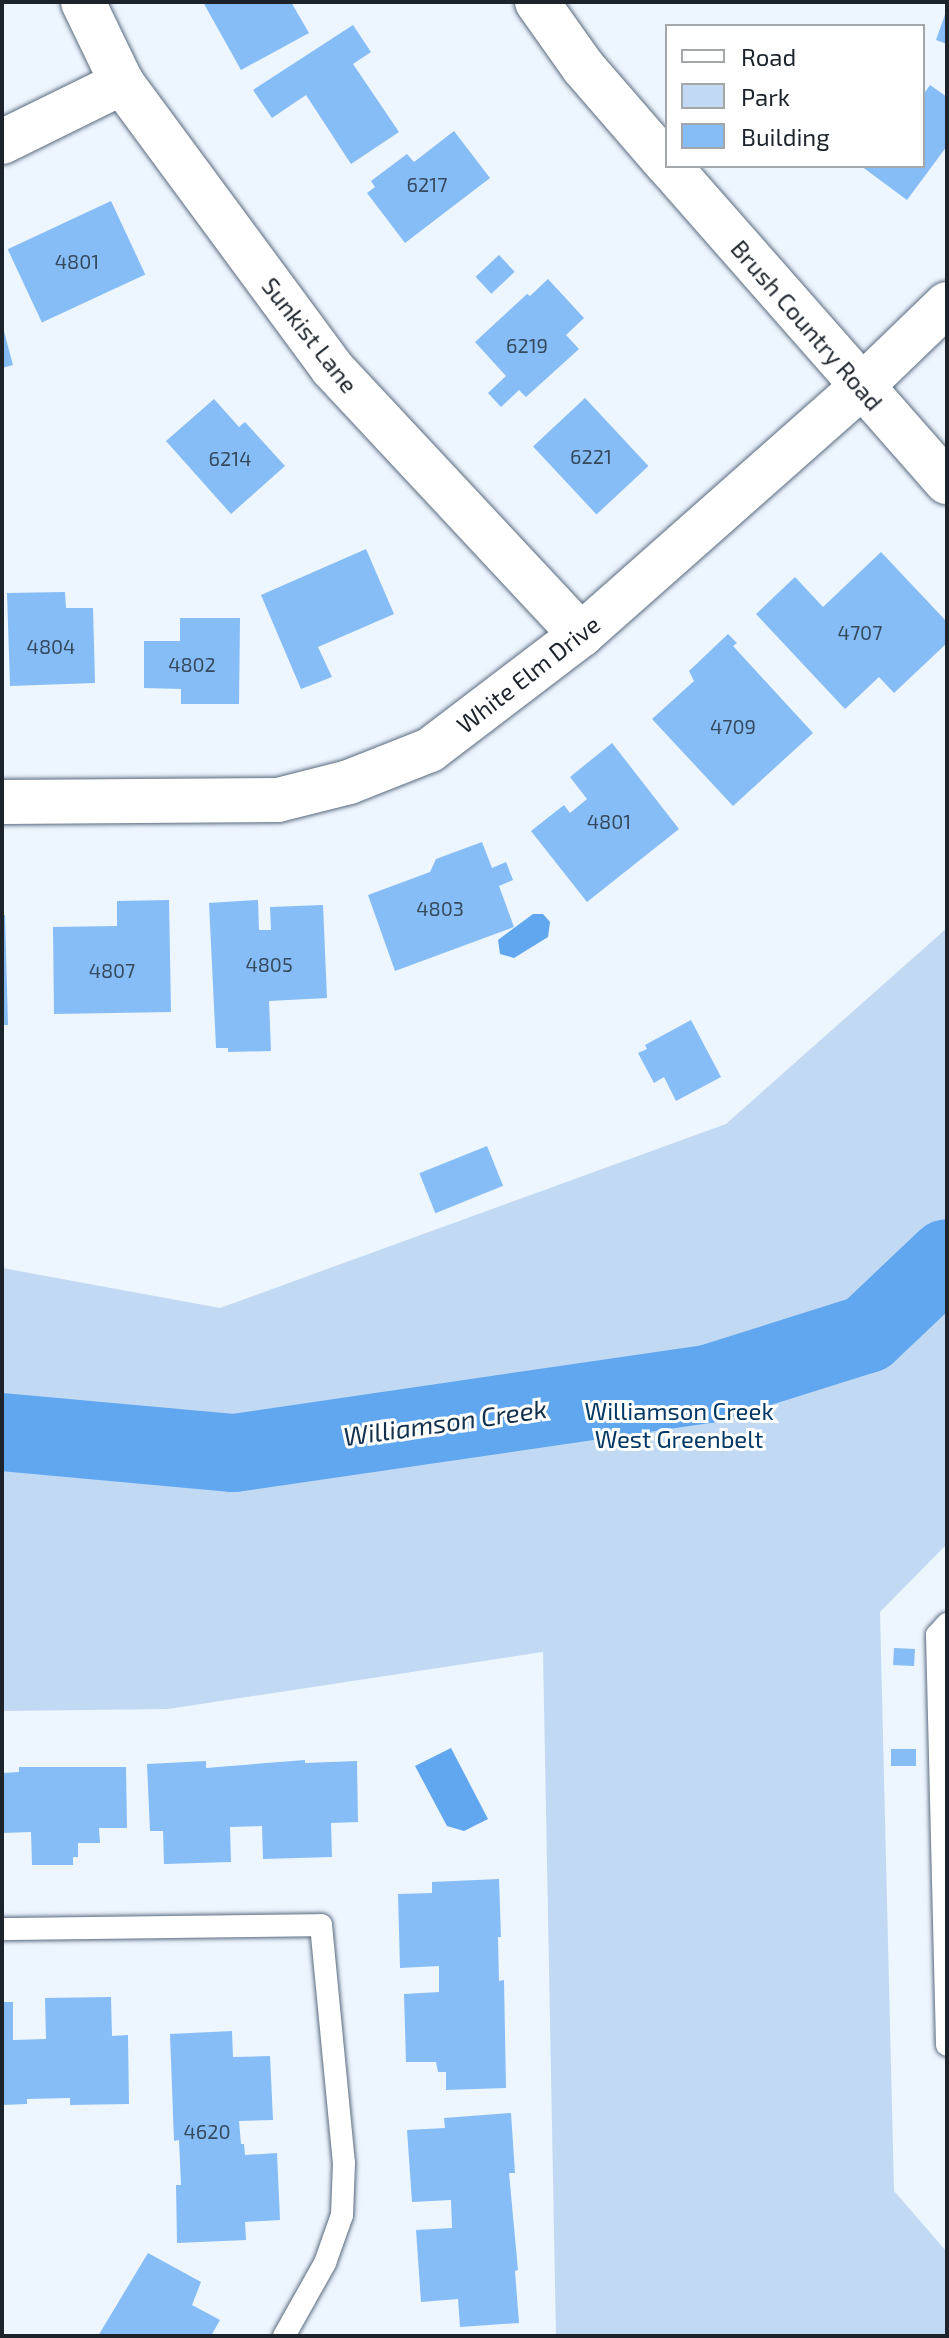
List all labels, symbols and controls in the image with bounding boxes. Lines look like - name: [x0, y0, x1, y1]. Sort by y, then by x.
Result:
- legend: [665, 24, 925, 168]
- text: Road: [741, 42, 796, 71]
- text: Park: [741, 82, 790, 111]
- text: Building: [741, 122, 830, 151]
- house number: 6217: [407, 172, 447, 196]
- street label: Brush Country Road: [725, 234, 889, 416]
- house number: 4801: [55, 249, 99, 273]
- street label: Sunkist Lane: [256, 272, 364, 398]
- house number: 6219: [506, 333, 548, 357]
- house number: 6221: [570, 444, 612, 468]
- house number: 6214: [209, 446, 251, 470]
- street label: White Elm Drive: [451, 609, 605, 739]
- house number: 4707: [838, 620, 882, 644]
- house number: 4804: [27, 634, 75, 658]
- house number: 4802: [168, 652, 216, 676]
- house number: 4709: [710, 714, 756, 738]
- house number: 4801: [587, 809, 631, 833]
- house number: 4803: [416, 896, 464, 920]
- house number: 4805: [245, 952, 293, 976]
- house number: 4807: [89, 958, 135, 982]
- water label: Williamson Creek: [341, 1392, 549, 1452]
- park label: Williamson Creek West Greenbelt: [584, 1397, 774, 1453]
- house number: 4620: [183, 2119, 231, 2143]

